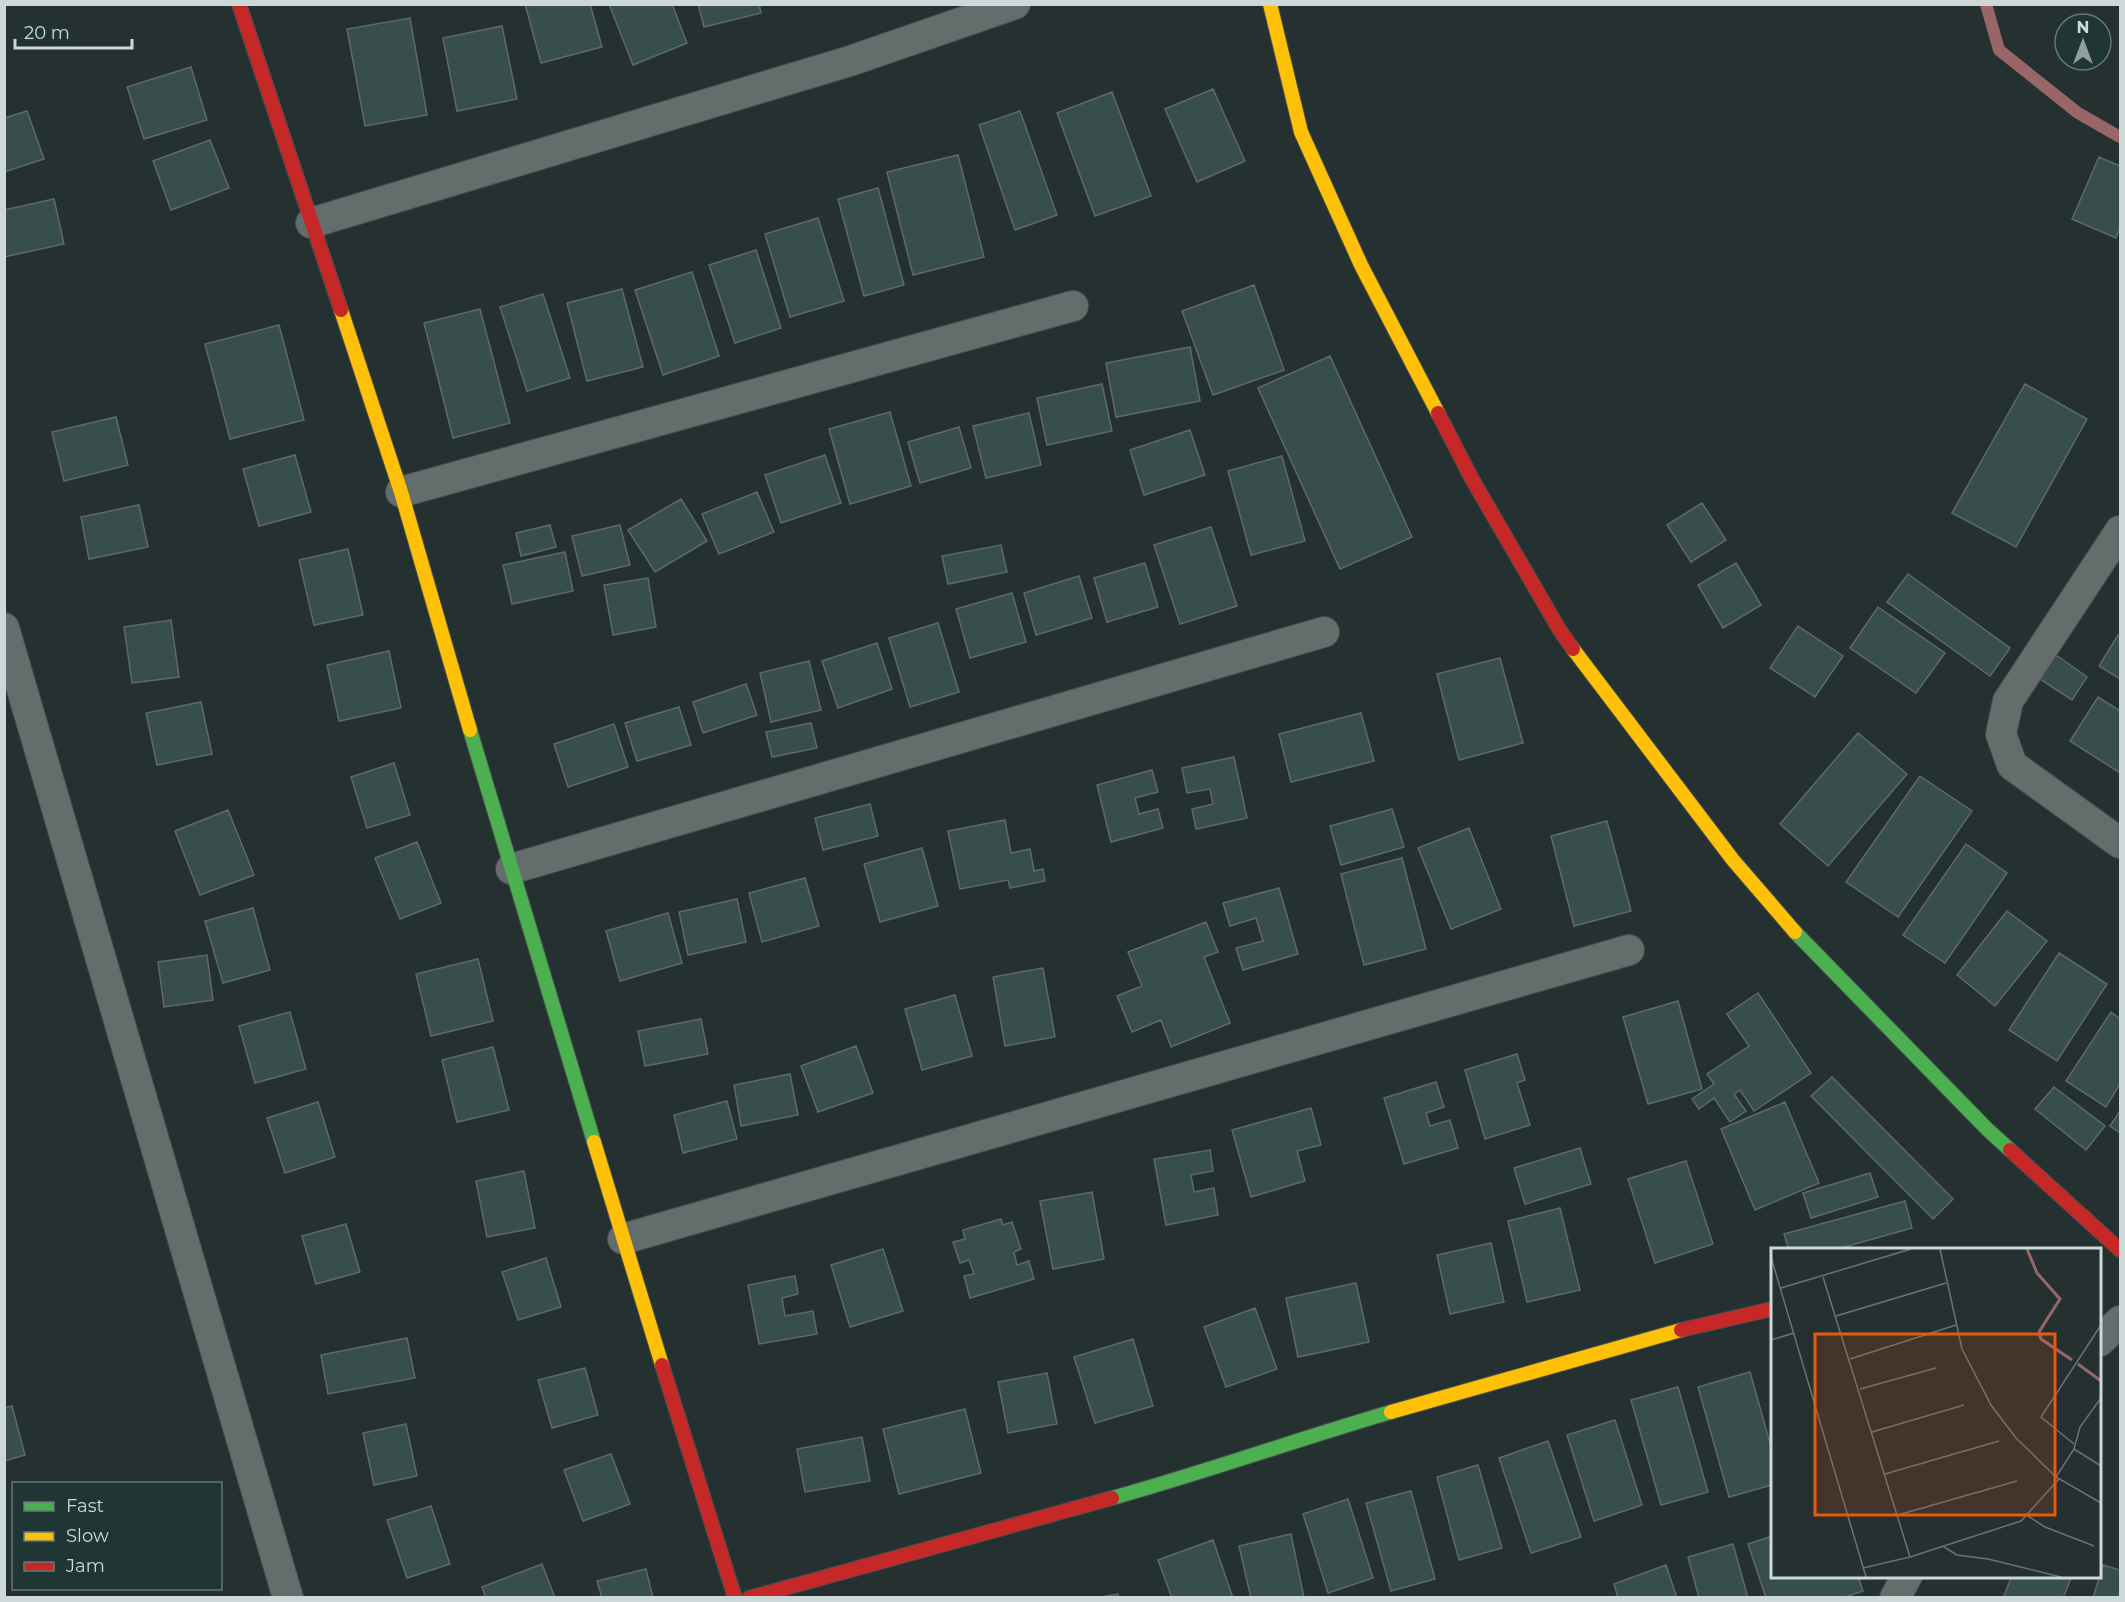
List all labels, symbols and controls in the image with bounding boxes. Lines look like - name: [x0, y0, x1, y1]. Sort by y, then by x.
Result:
- scale bar: [15, 12, 132, 50]
- north arrow: [2053, 12, 2113, 72]
- text: N: [2077, 18, 2089, 37]
- text: 20 m: [24, 22, 70, 44]
- inset map: [1771, 1248, 2101, 1578]
- legend: [12, 1482, 222, 1590]
- text: Fast: [66, 1495, 104, 1517]
- text: Slow: [66, 1525, 109, 1547]
- text: Jam: [65, 1555, 105, 1577]

